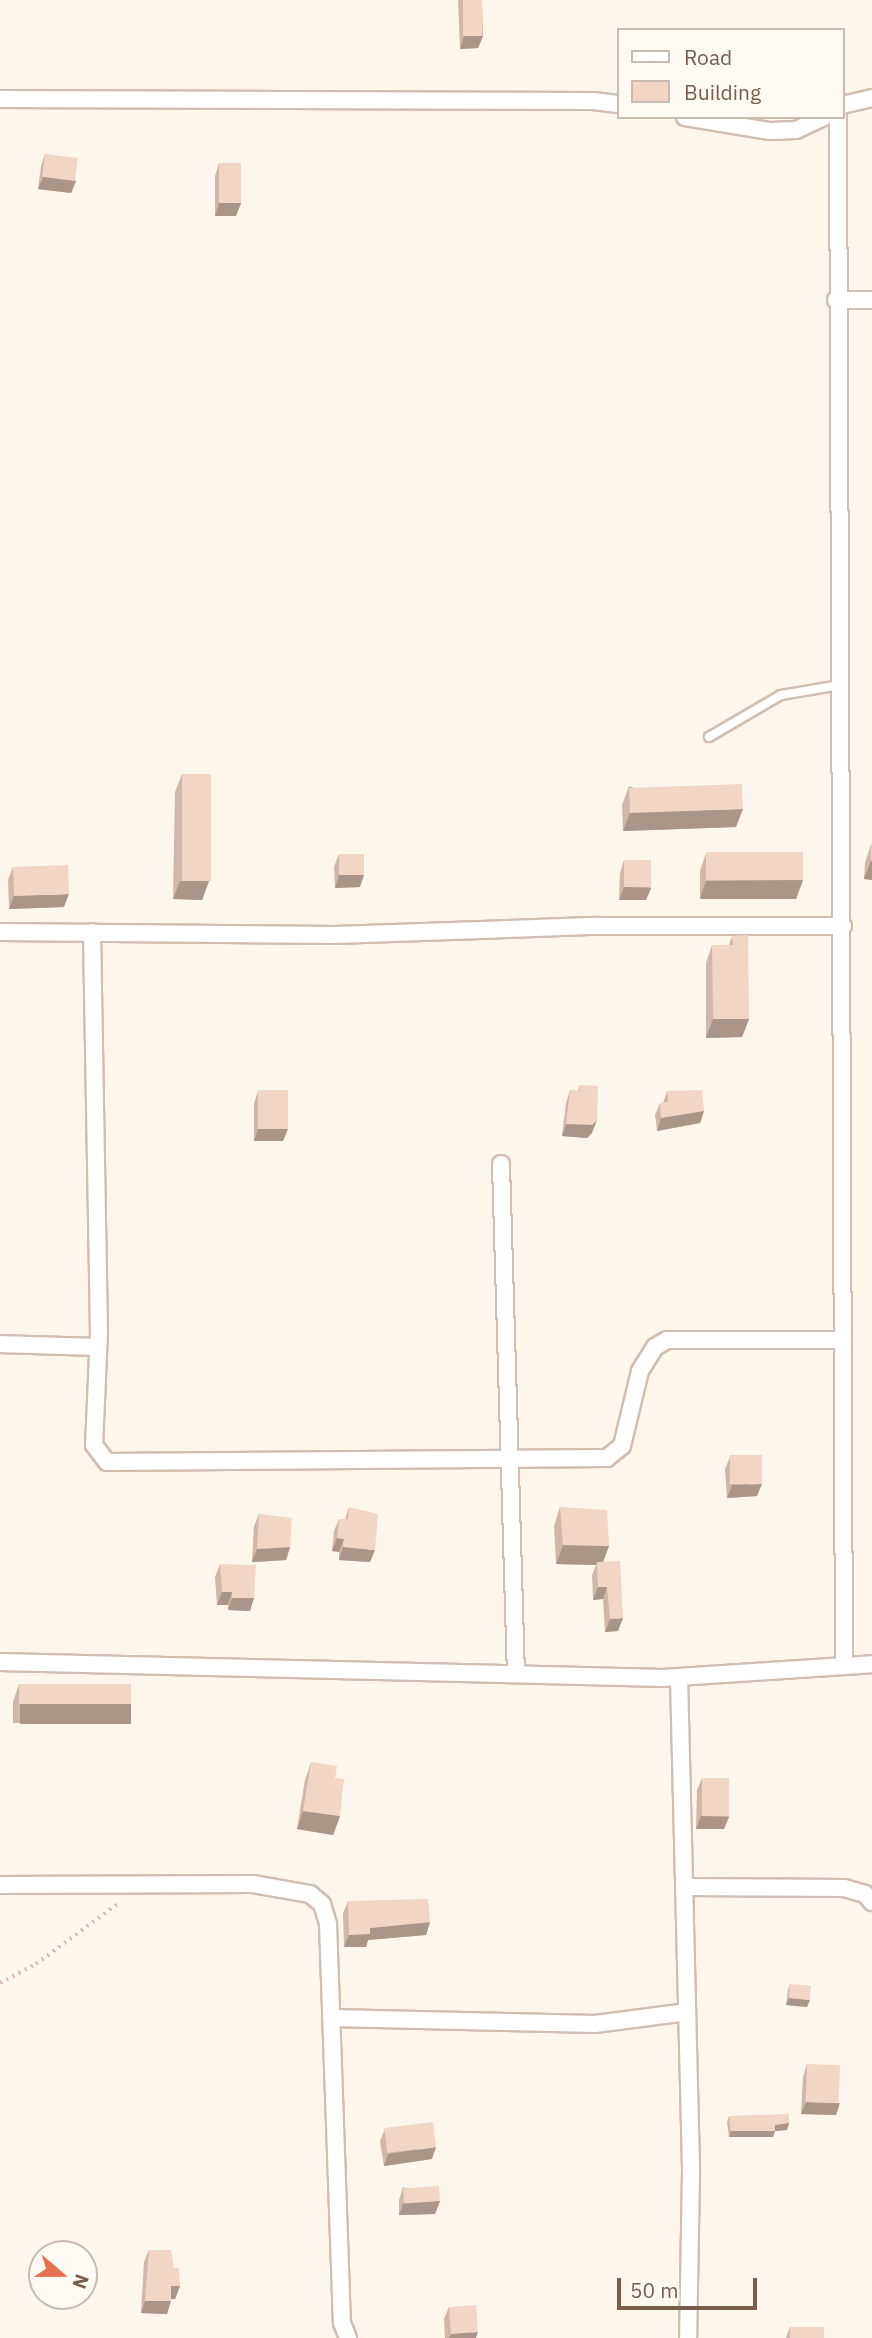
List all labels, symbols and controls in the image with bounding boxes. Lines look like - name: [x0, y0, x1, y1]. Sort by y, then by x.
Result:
- legend: [616, 28, 844, 119]
- text: Road: [684, 43, 732, 71]
- text: Building: [684, 78, 761, 106]
- north arrow: [28, 2240, 98, 2310]
- scale bar: [620, 2264, 760, 2308]
- text: N: [67, 2271, 94, 2292]
- text: 50 m: [630, 2276, 679, 2304]

